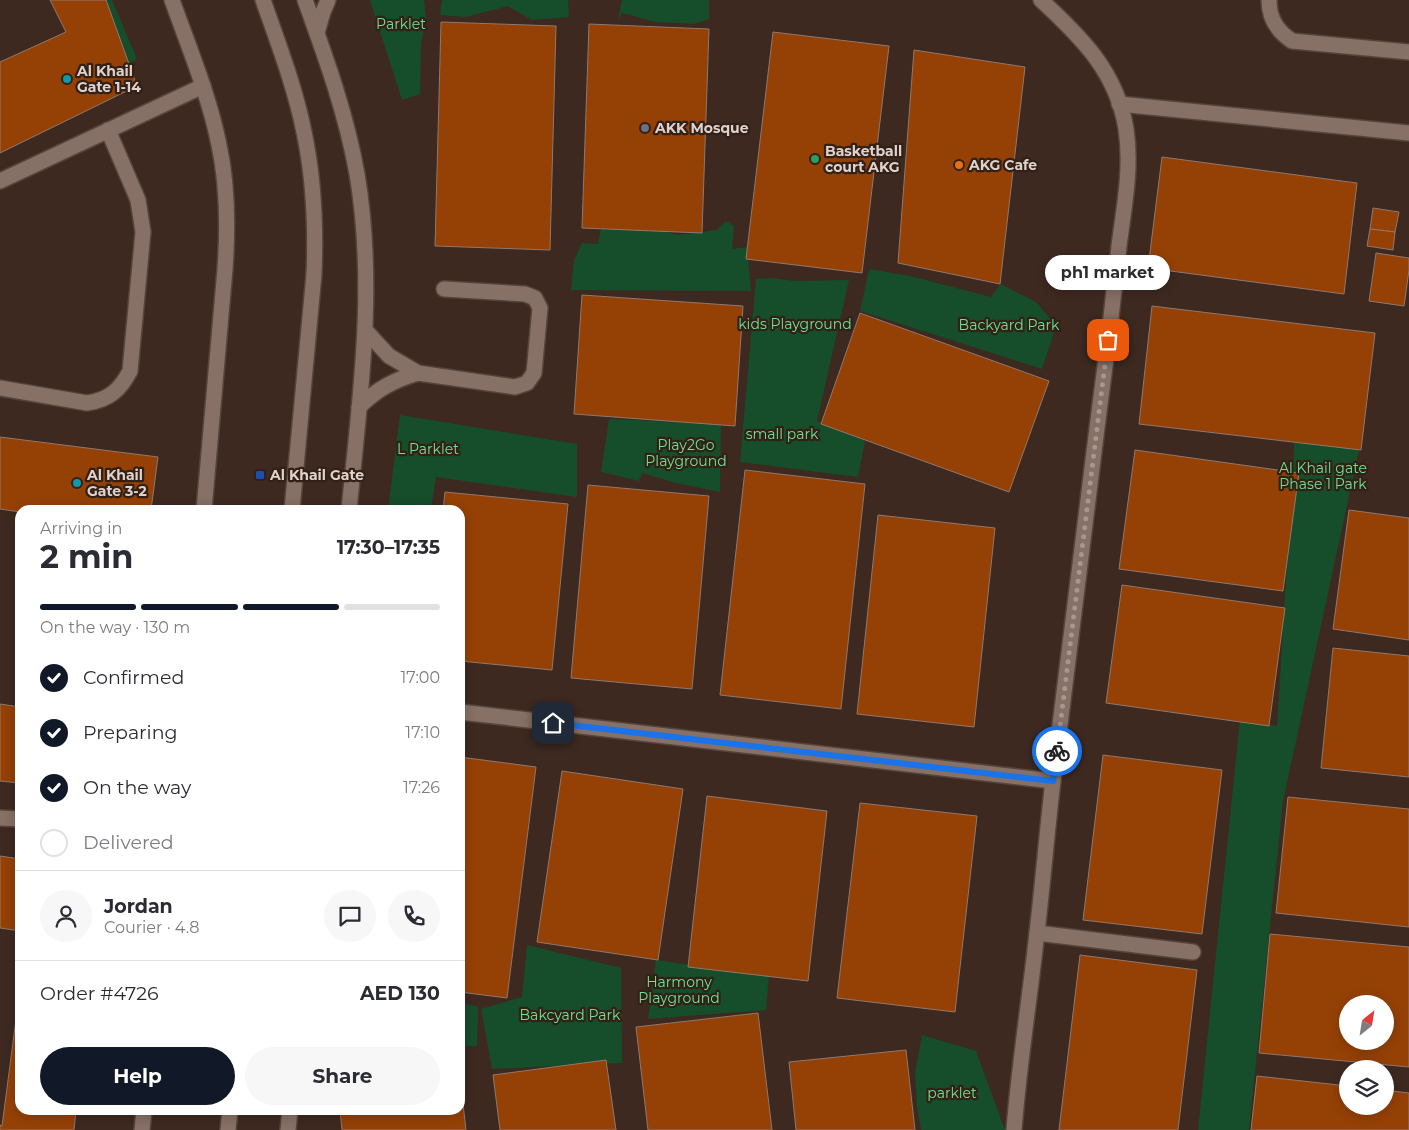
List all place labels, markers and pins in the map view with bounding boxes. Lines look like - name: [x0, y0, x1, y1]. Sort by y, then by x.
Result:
- place label: Al Khail Gate 1-14: [76, 62, 141, 96]
- marker: Al Khail Gate 1-14: [61, 73, 73, 85]
- place label: AKK Mosque: [654, 119, 749, 137]
- marker: AKK Mosque: [639, 122, 651, 134]
- place label: Basketball court AKG: [825, 142, 902, 176]
- marker: Basketball court AKG: [809, 153, 821, 165]
- place label: AKG Cafe: [968, 156, 1037, 174]
- marker: AKG Cafe: [953, 159, 965, 171]
- callout: ph1 market: [1046, 255, 1170, 290]
- pin: [1087, 319, 1129, 361]
- place label: Al Khail Gate 3-2: [86, 466, 147, 500]
- place label: Al Khail Gate: [269, 466, 364, 484]
- marker: Al Khail Gate: [254, 469, 266, 481]
- marker: Al Khail Gate 3-2: [71, 477, 83, 489]
- pin: [532, 702, 574, 744]

